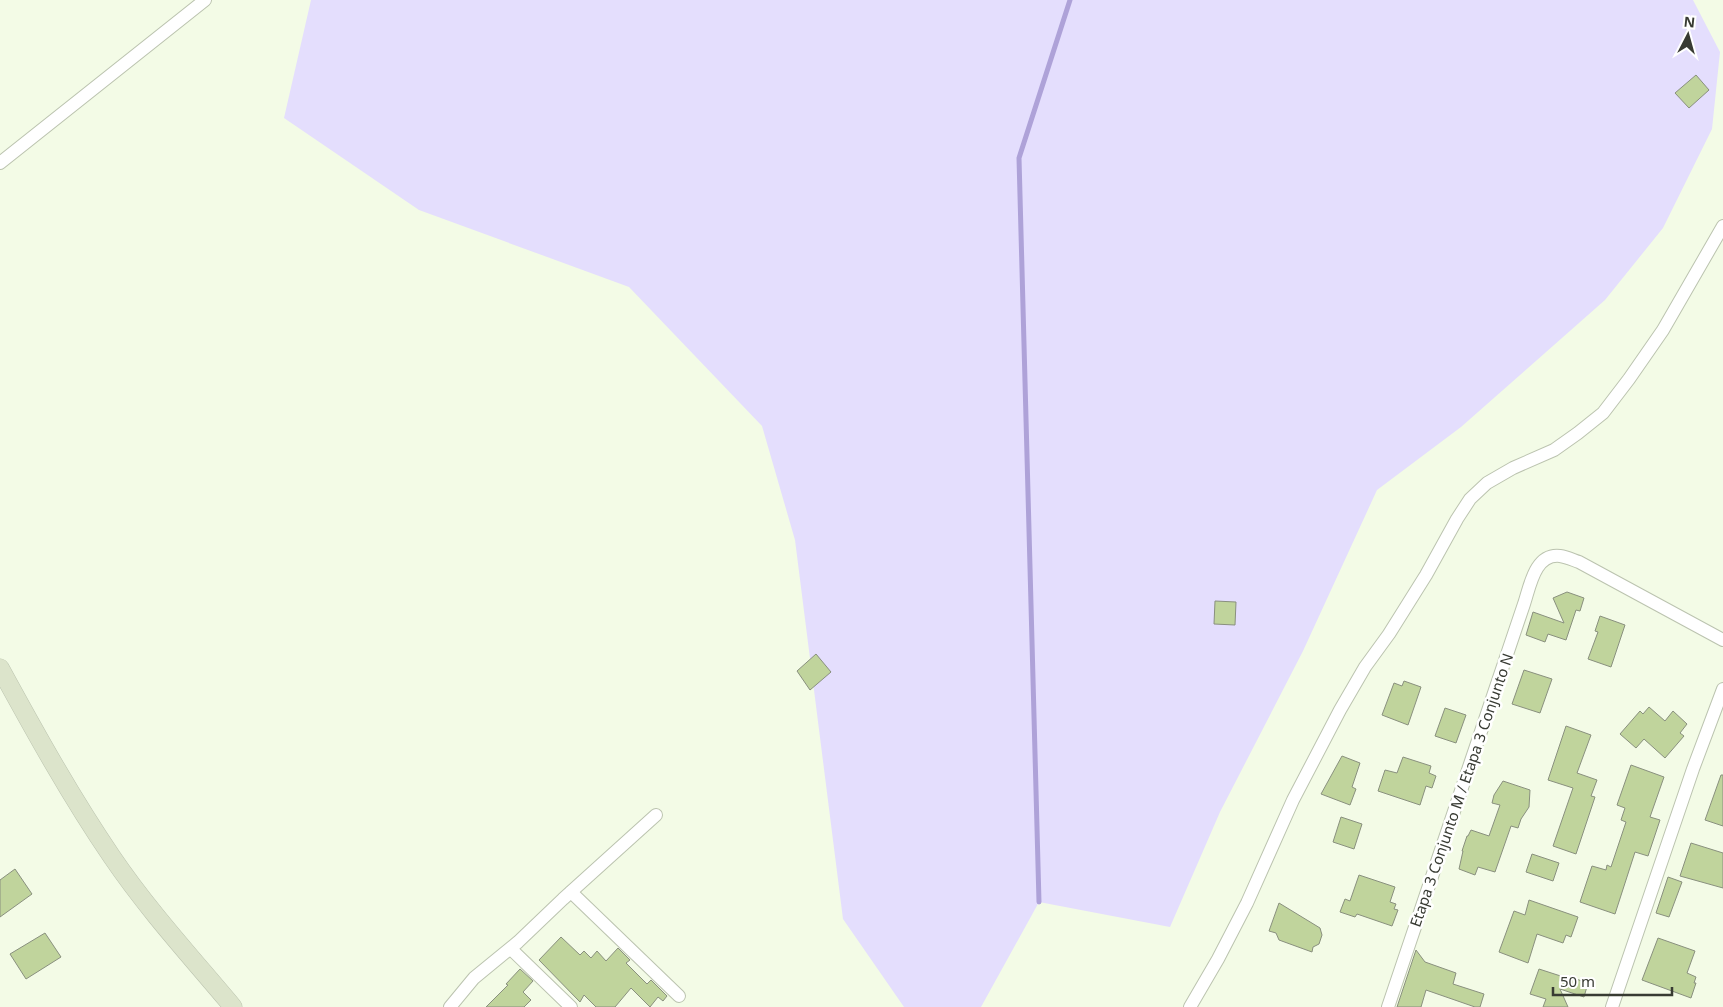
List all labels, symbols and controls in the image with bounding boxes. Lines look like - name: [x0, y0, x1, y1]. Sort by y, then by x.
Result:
- north arrow: [1663, 10, 1713, 60]
- text: N: [1683, 12, 1696, 32]
- street label: Etapa 3 Conjunto M / Etapa 3 Conjunto N: [1405, 651, 1517, 929]
- scale bar: [1553, 964, 1672, 996]
- text: 50 m: [1560, 971, 1595, 991]

